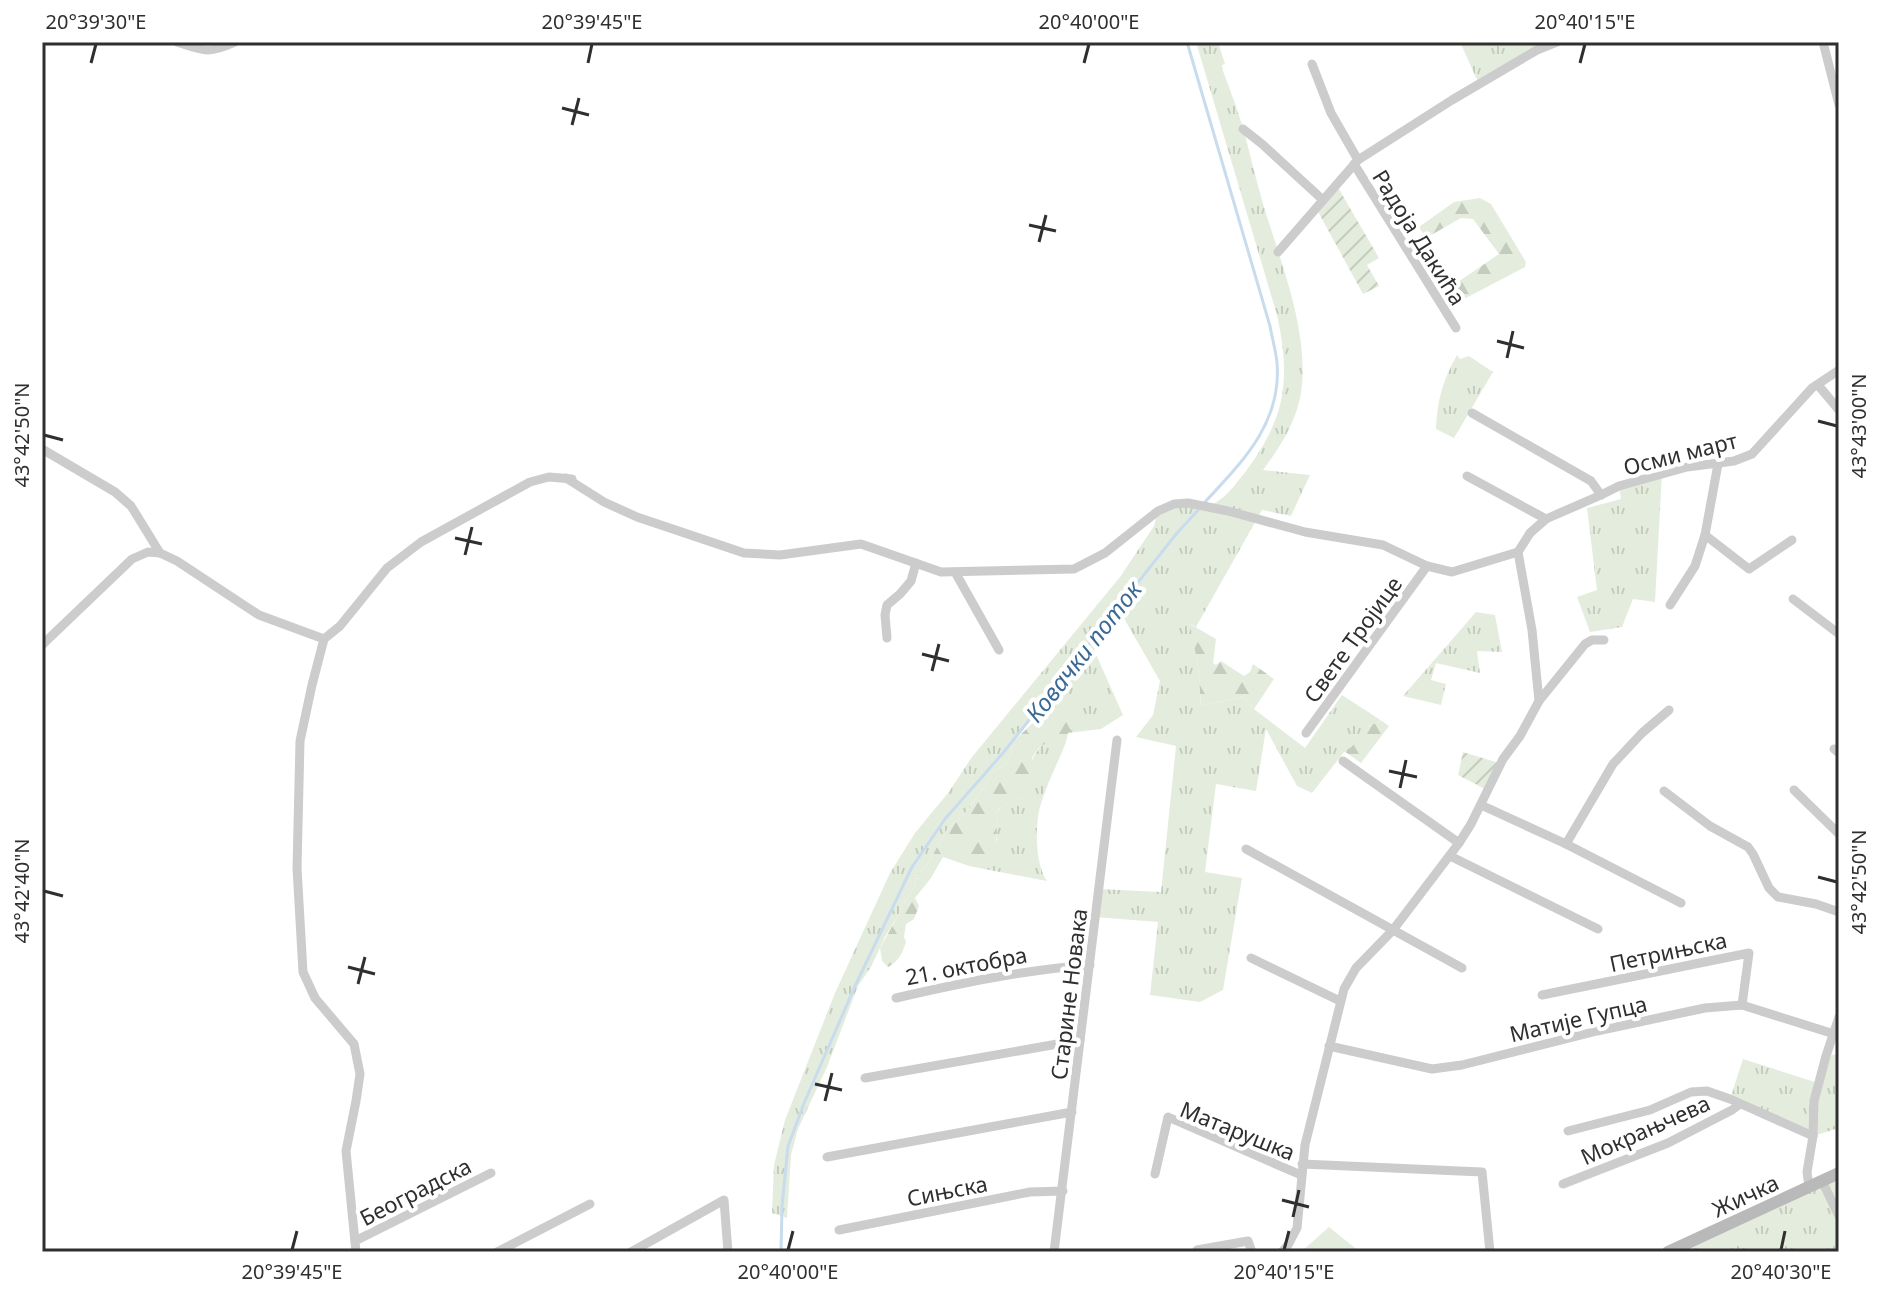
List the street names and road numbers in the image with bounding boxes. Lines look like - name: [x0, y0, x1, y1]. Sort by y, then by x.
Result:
- street label: Радоја Дакића: [1366, 164, 1474, 310]
- street label: Осми март: [1620, 424, 1740, 482]
- street label: Свете Тројице: [1296, 570, 1408, 708]
- street label: Старине Новака: [1043, 907, 1093, 1081]
- street label: Петрињска: [1607, 924, 1729, 978]
- street label: 21. октобра: [903, 939, 1029, 991]
- street label: Матије Гупца: [1506, 988, 1650, 1048]
- street label: Мокрањчева: [1576, 1087, 1714, 1171]
- street label: Матарушка: [1176, 1093, 1300, 1167]
- street label: Београдска: [354, 1150, 476, 1232]
- street label: Сињска: [904, 1167, 990, 1213]
- street label: Жичка: [1707, 1167, 1783, 1223]

